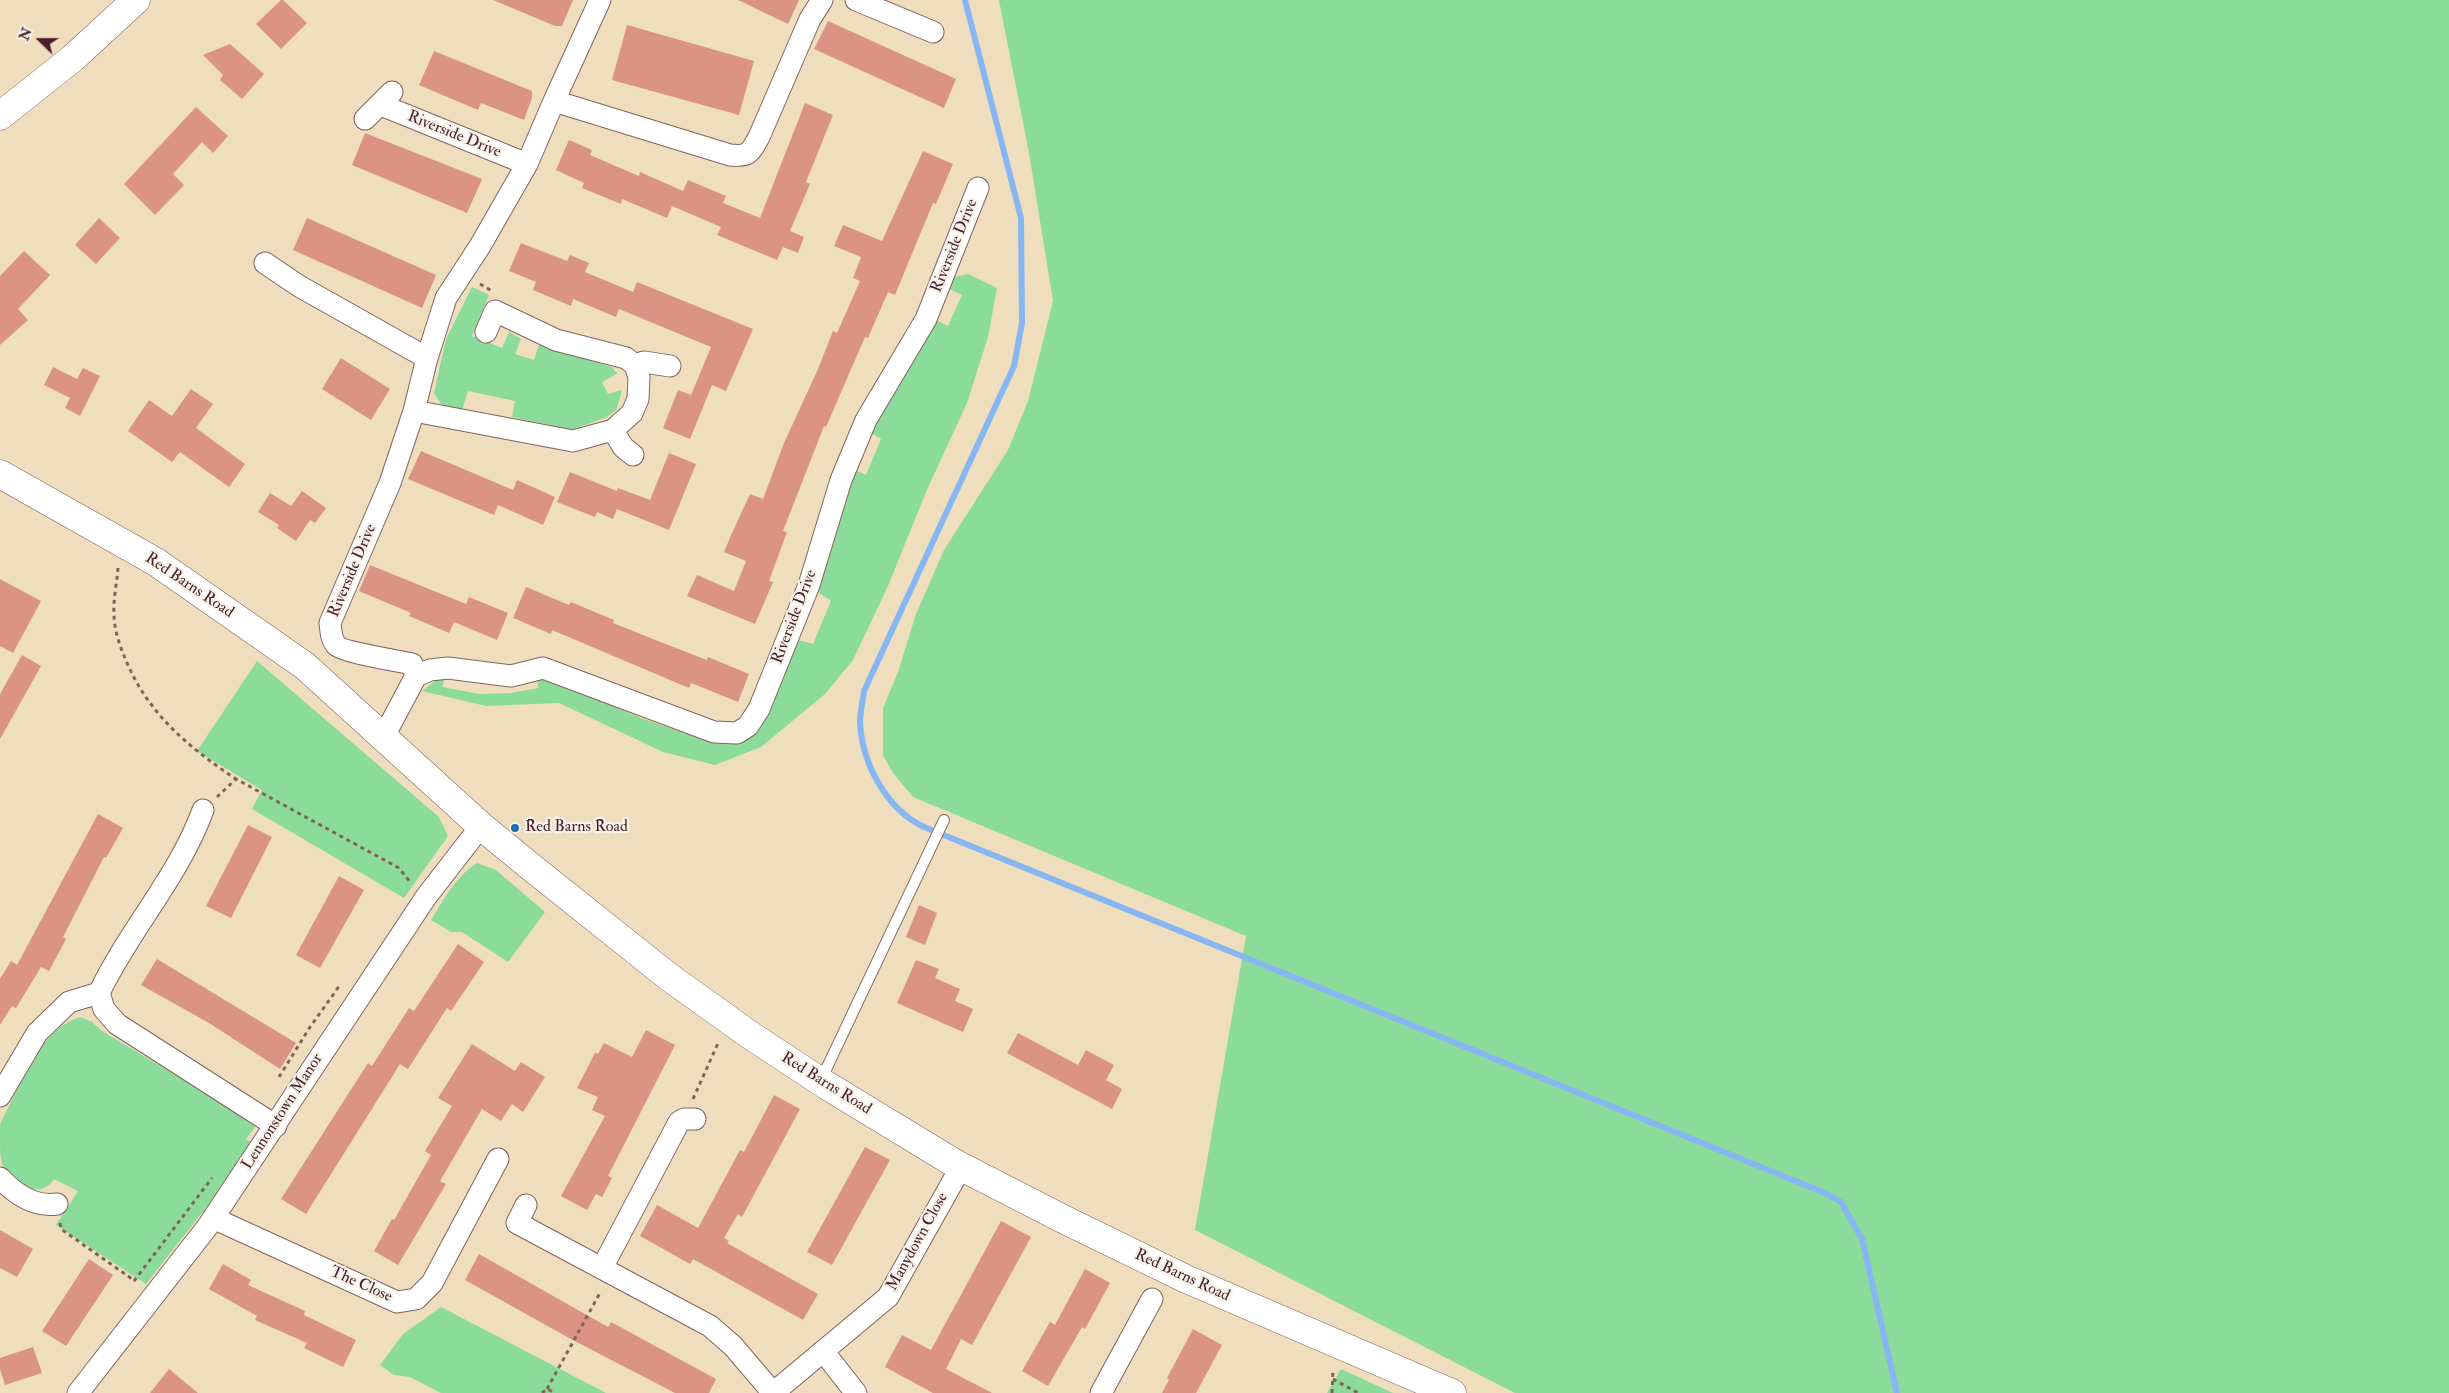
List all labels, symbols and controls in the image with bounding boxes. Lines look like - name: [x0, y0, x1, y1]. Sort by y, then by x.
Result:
- north arrow: [15, 15, 65, 65]
- text: N: [15, 25, 36, 43]
- street label: Riverside Drive: [404, 108, 504, 162]
- street label: Riverside Drive: [928, 196, 982, 296]
- street label: Riverside Drive: [325, 522, 381, 620]
- street label: Red Barns Road: [141, 549, 237, 623]
- street label: Riverside Drive: [768, 567, 822, 667]
- place label: Red Barns Road: [525, 818, 628, 838]
- marker: Red Barns Road: [509, 822, 521, 834]
- street label: Red Barns Road: [777, 1049, 875, 1119]
- street label: Lennonstown Manor: [238, 1050, 328, 1174]
- street label: Manydown Close: [883, 1189, 953, 1295]
- street label: Red Barns Road: [1131, 1246, 1233, 1306]
- street label: The Close: [327, 1263, 395, 1307]

